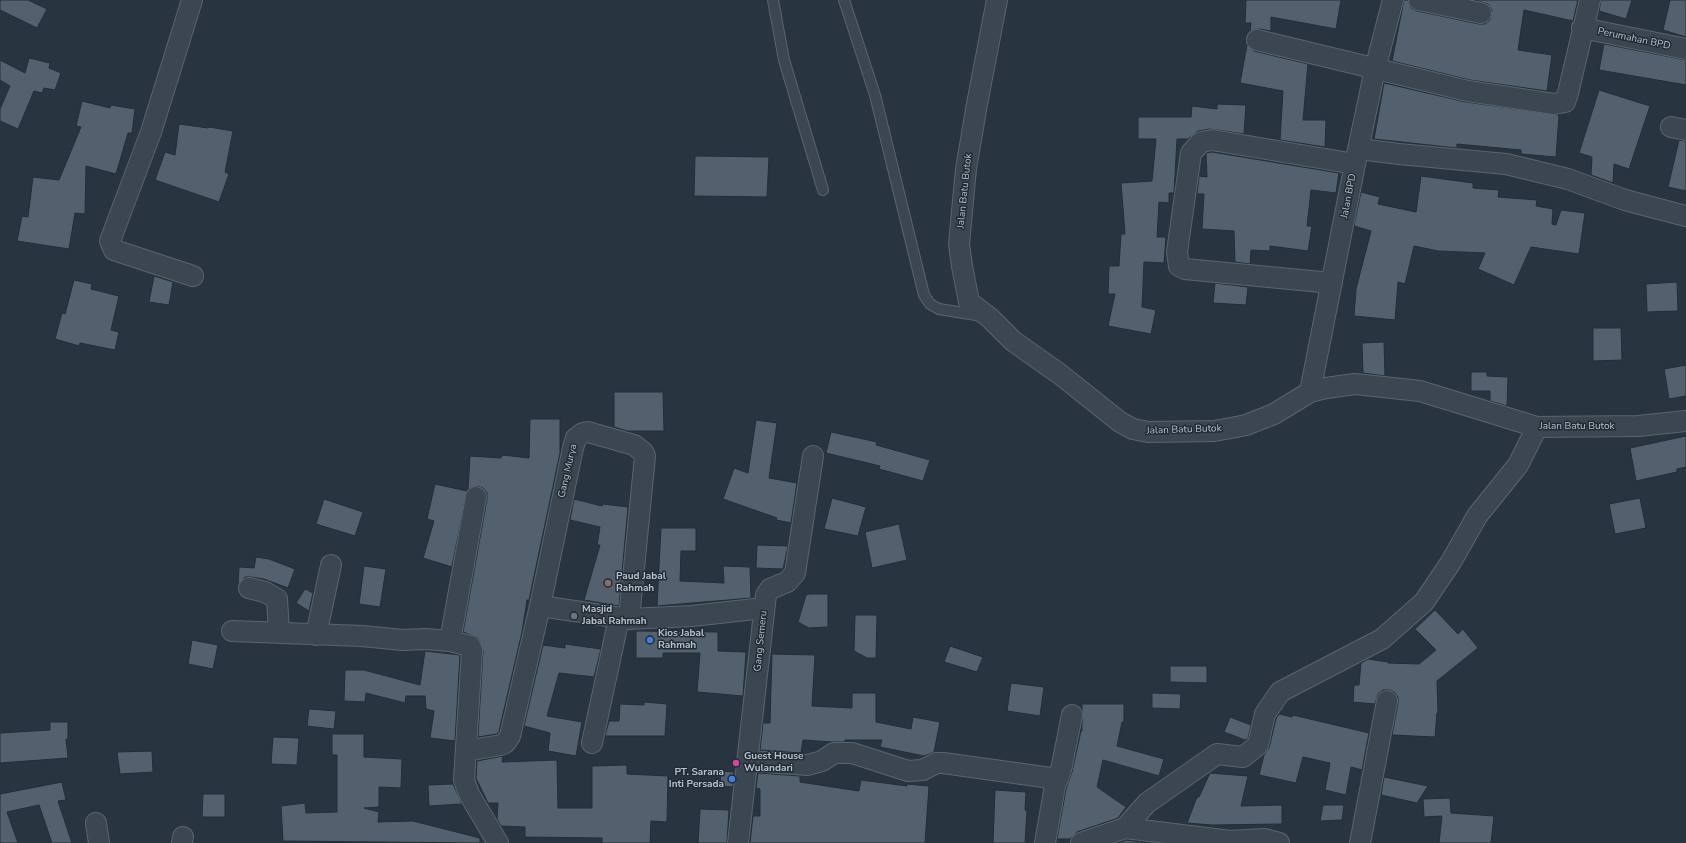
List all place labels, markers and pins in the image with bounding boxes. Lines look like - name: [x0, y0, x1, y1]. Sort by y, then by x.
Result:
- place label: Paud Jabal Rahmah: [616, 571, 666, 594]
- marker: Paud Jabal Rahmah: [603, 578, 613, 588]
- place label: Masjid Jabal Rahmah: [582, 604, 647, 628]
- marker: Masjid Jabal Rahmah: [569, 611, 579, 621]
- place label: Kios Jabal Rahmah: [658, 628, 704, 652]
- marker: Kios Jabal Rahmah: [645, 635, 655, 645]
- place label: Guest House Wulandari: [744, 751, 804, 774]
- marker: Guest House Wulandari: [731, 758, 741, 768]
- place label: PT. Sarana Inti Persada: [669, 767, 724, 790]
- marker: PT. Sarana Inti Persada: [727, 774, 737, 784]

